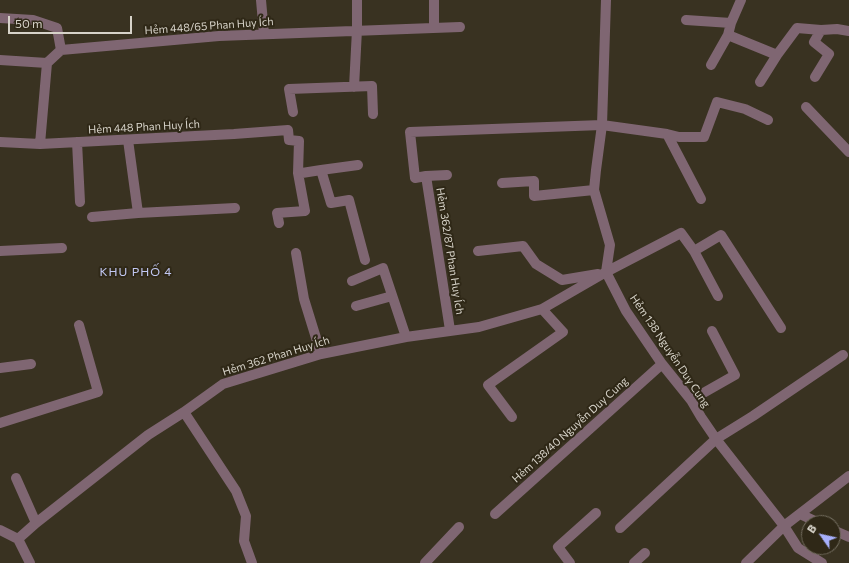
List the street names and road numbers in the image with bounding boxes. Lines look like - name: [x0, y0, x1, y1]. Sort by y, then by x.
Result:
- street label: Hẻm 448/65 Phan Huy Ích: [144, 15, 274, 37]
- street label: Hẻm 448 Phan Huy Ích: [88, 117, 200, 137]
- street label: Hẻm 362/87 Phan Huy Ích: [433, 187, 467, 315]
- street label: Hẻm 138 Nguyễn Duy Cung: [627, 292, 713, 410]
- street label: Hẻm 362 Phan Huy Ích: [221, 333, 331, 379]
- street label: Hẻm 138/40 Nguyễn Duy Cung: [509, 375, 631, 485]

